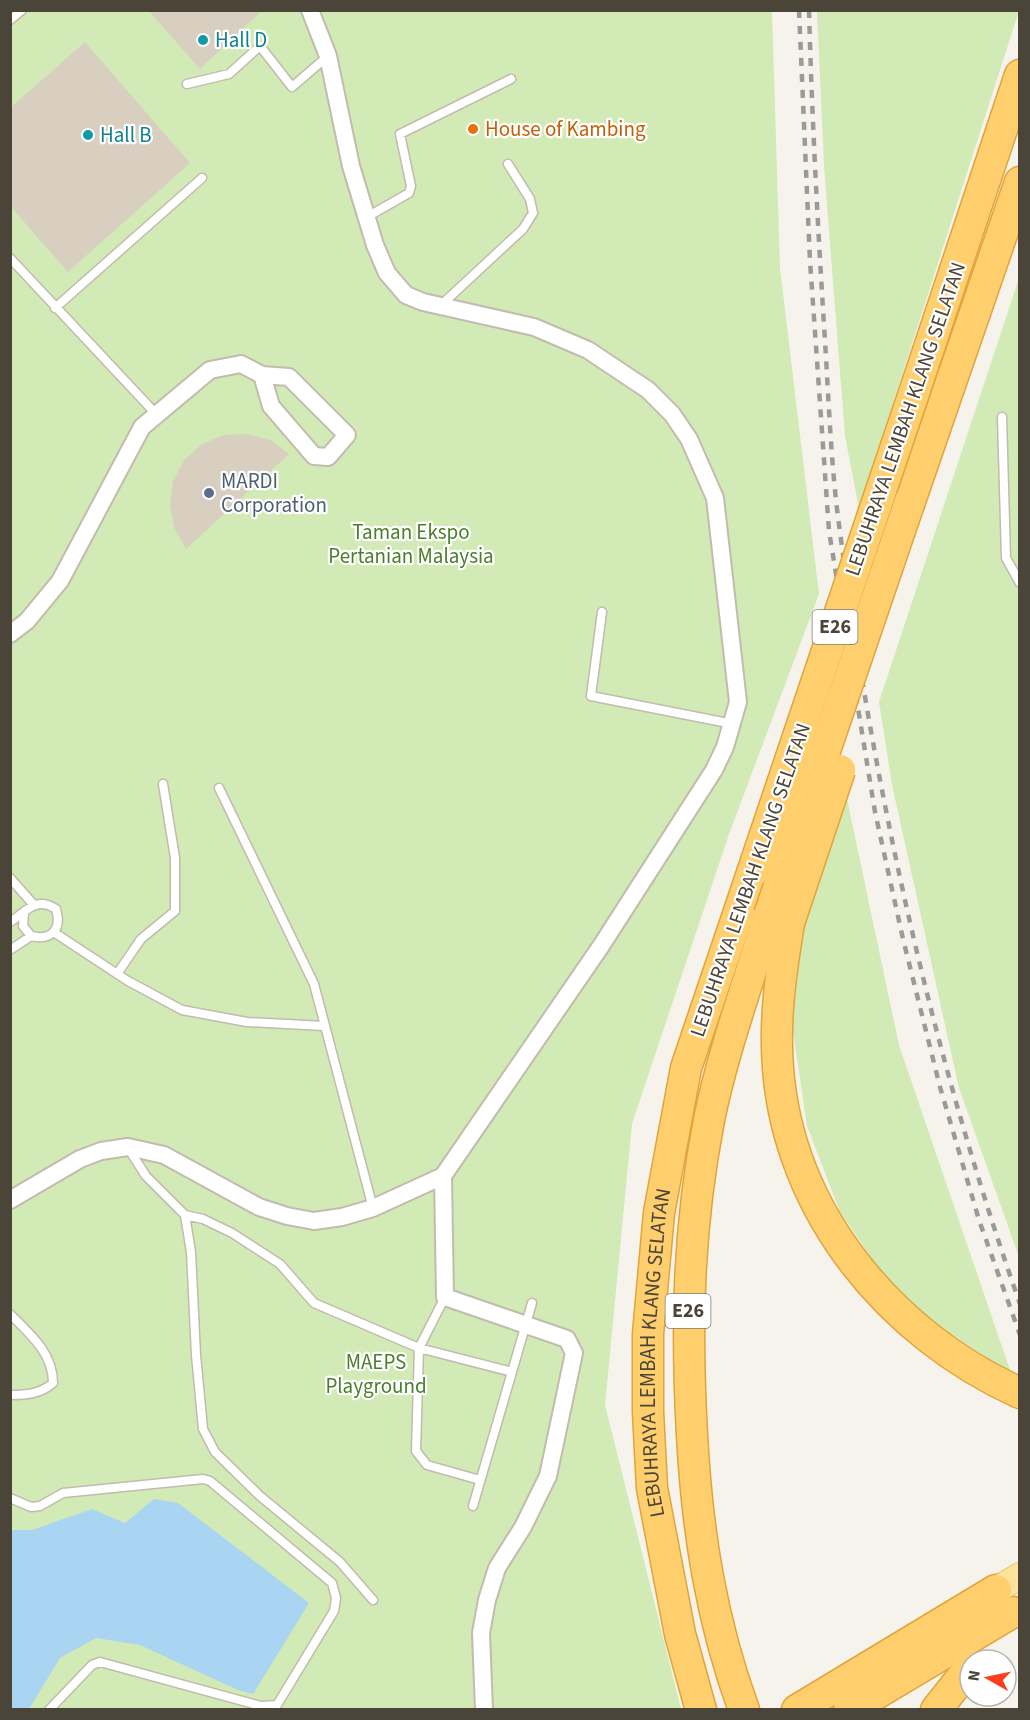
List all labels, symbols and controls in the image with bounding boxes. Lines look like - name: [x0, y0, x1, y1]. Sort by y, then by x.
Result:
- place label: Hall D: [215, 25, 267, 55]
- marker: Hall D: [196, 33, 210, 47]
- place label: House of Kambing: [485, 114, 646, 144]
- place label: Hall B: [100, 120, 152, 150]
- marker: House of Kambing: [466, 122, 480, 136]
- marker: Hall B: [81, 128, 95, 142]
- street label: LEBUHRAYA LEMBAH KLANG SELATAN: [837, 258, 973, 580]
- place label: MARDI Corporation: [221, 466, 327, 520]
- marker: MARDI Corporation: [202, 486, 216, 500]
- park label: Taman Ekspo Pertanian Malaysia: [328, 517, 494, 571]
- road number: E26: [812, 610, 858, 644]
- street label: LEBUHRAYA LEMBAH KLANG SELATAN: [682, 719, 818, 1041]
- street label: LEBUHRAYA LEMBAH KLANG SELATAN: [633, 1186, 678, 1520]
- road number: E26: [666, 1294, 710, 1328]
- park label: MAEPS Playground: [325, 1347, 427, 1401]
- north arrow: [958, 1648, 1018, 1708]
- text: N: [962, 1669, 986, 1683]

